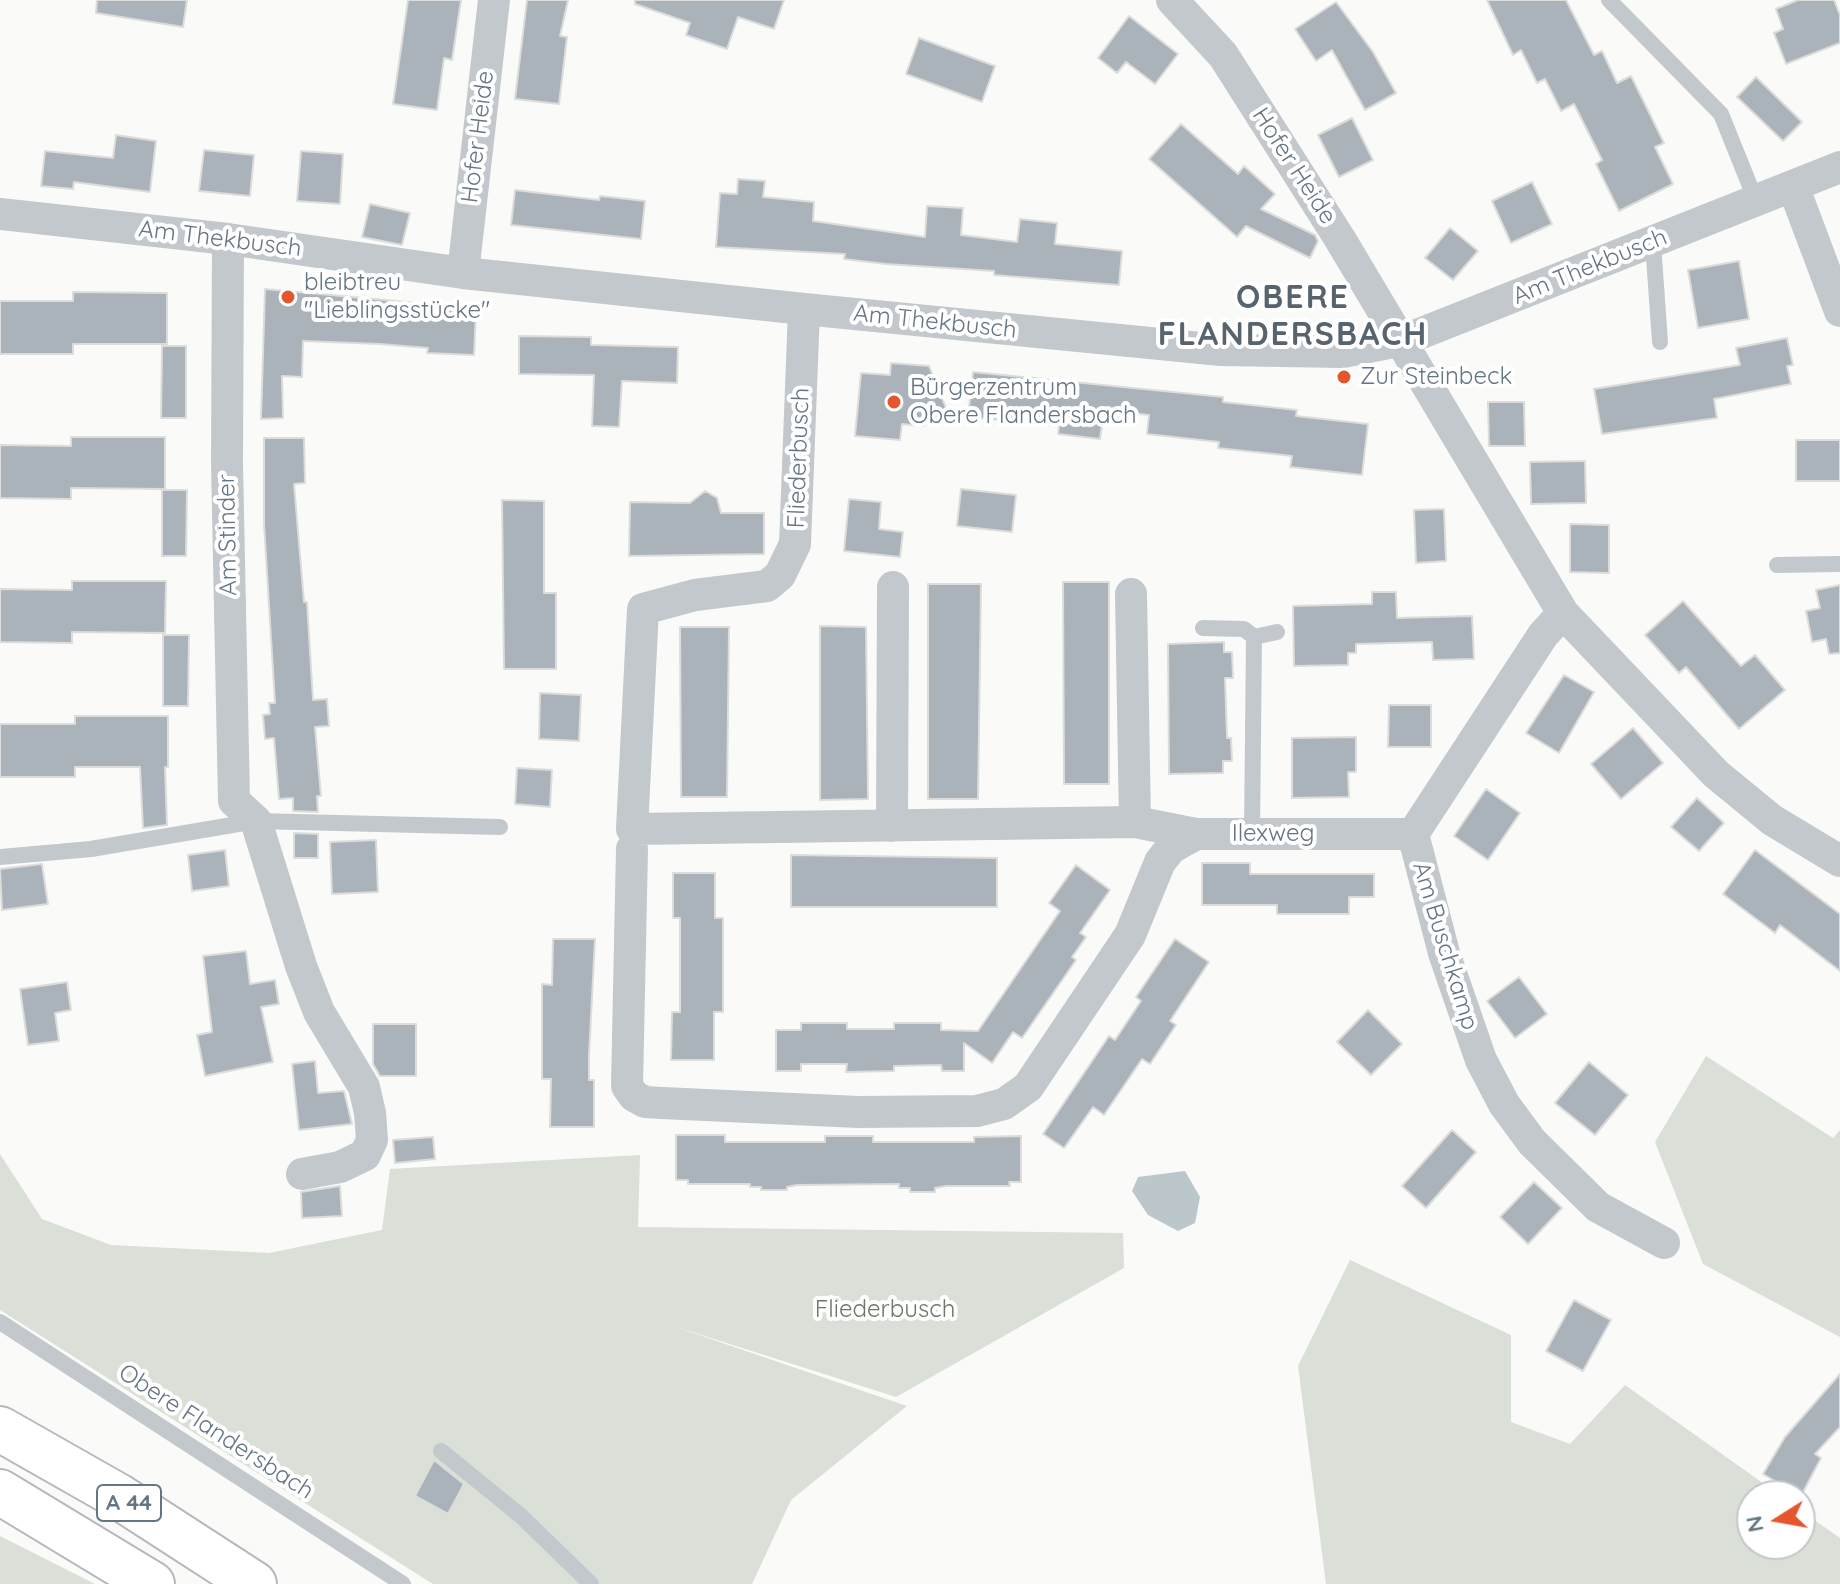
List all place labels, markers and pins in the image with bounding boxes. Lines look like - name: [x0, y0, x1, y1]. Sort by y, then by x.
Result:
- place label: bleibtreu "Lieblingsstücke": [304, 269, 490, 325]
- marker: bleibtreu "Lieblingsstücke": [279, 288, 297, 306]
- place label: Zur Steinbeck: [1360, 363, 1512, 391]
- marker: Zur Steinbeck: [1335, 368, 1353, 386]
- place label: Bürgerzentrum Obere Flandersbach: [910, 374, 1137, 430]
- marker: Bürgerzentrum Obere Flandersbach: [885, 393, 903, 411]

